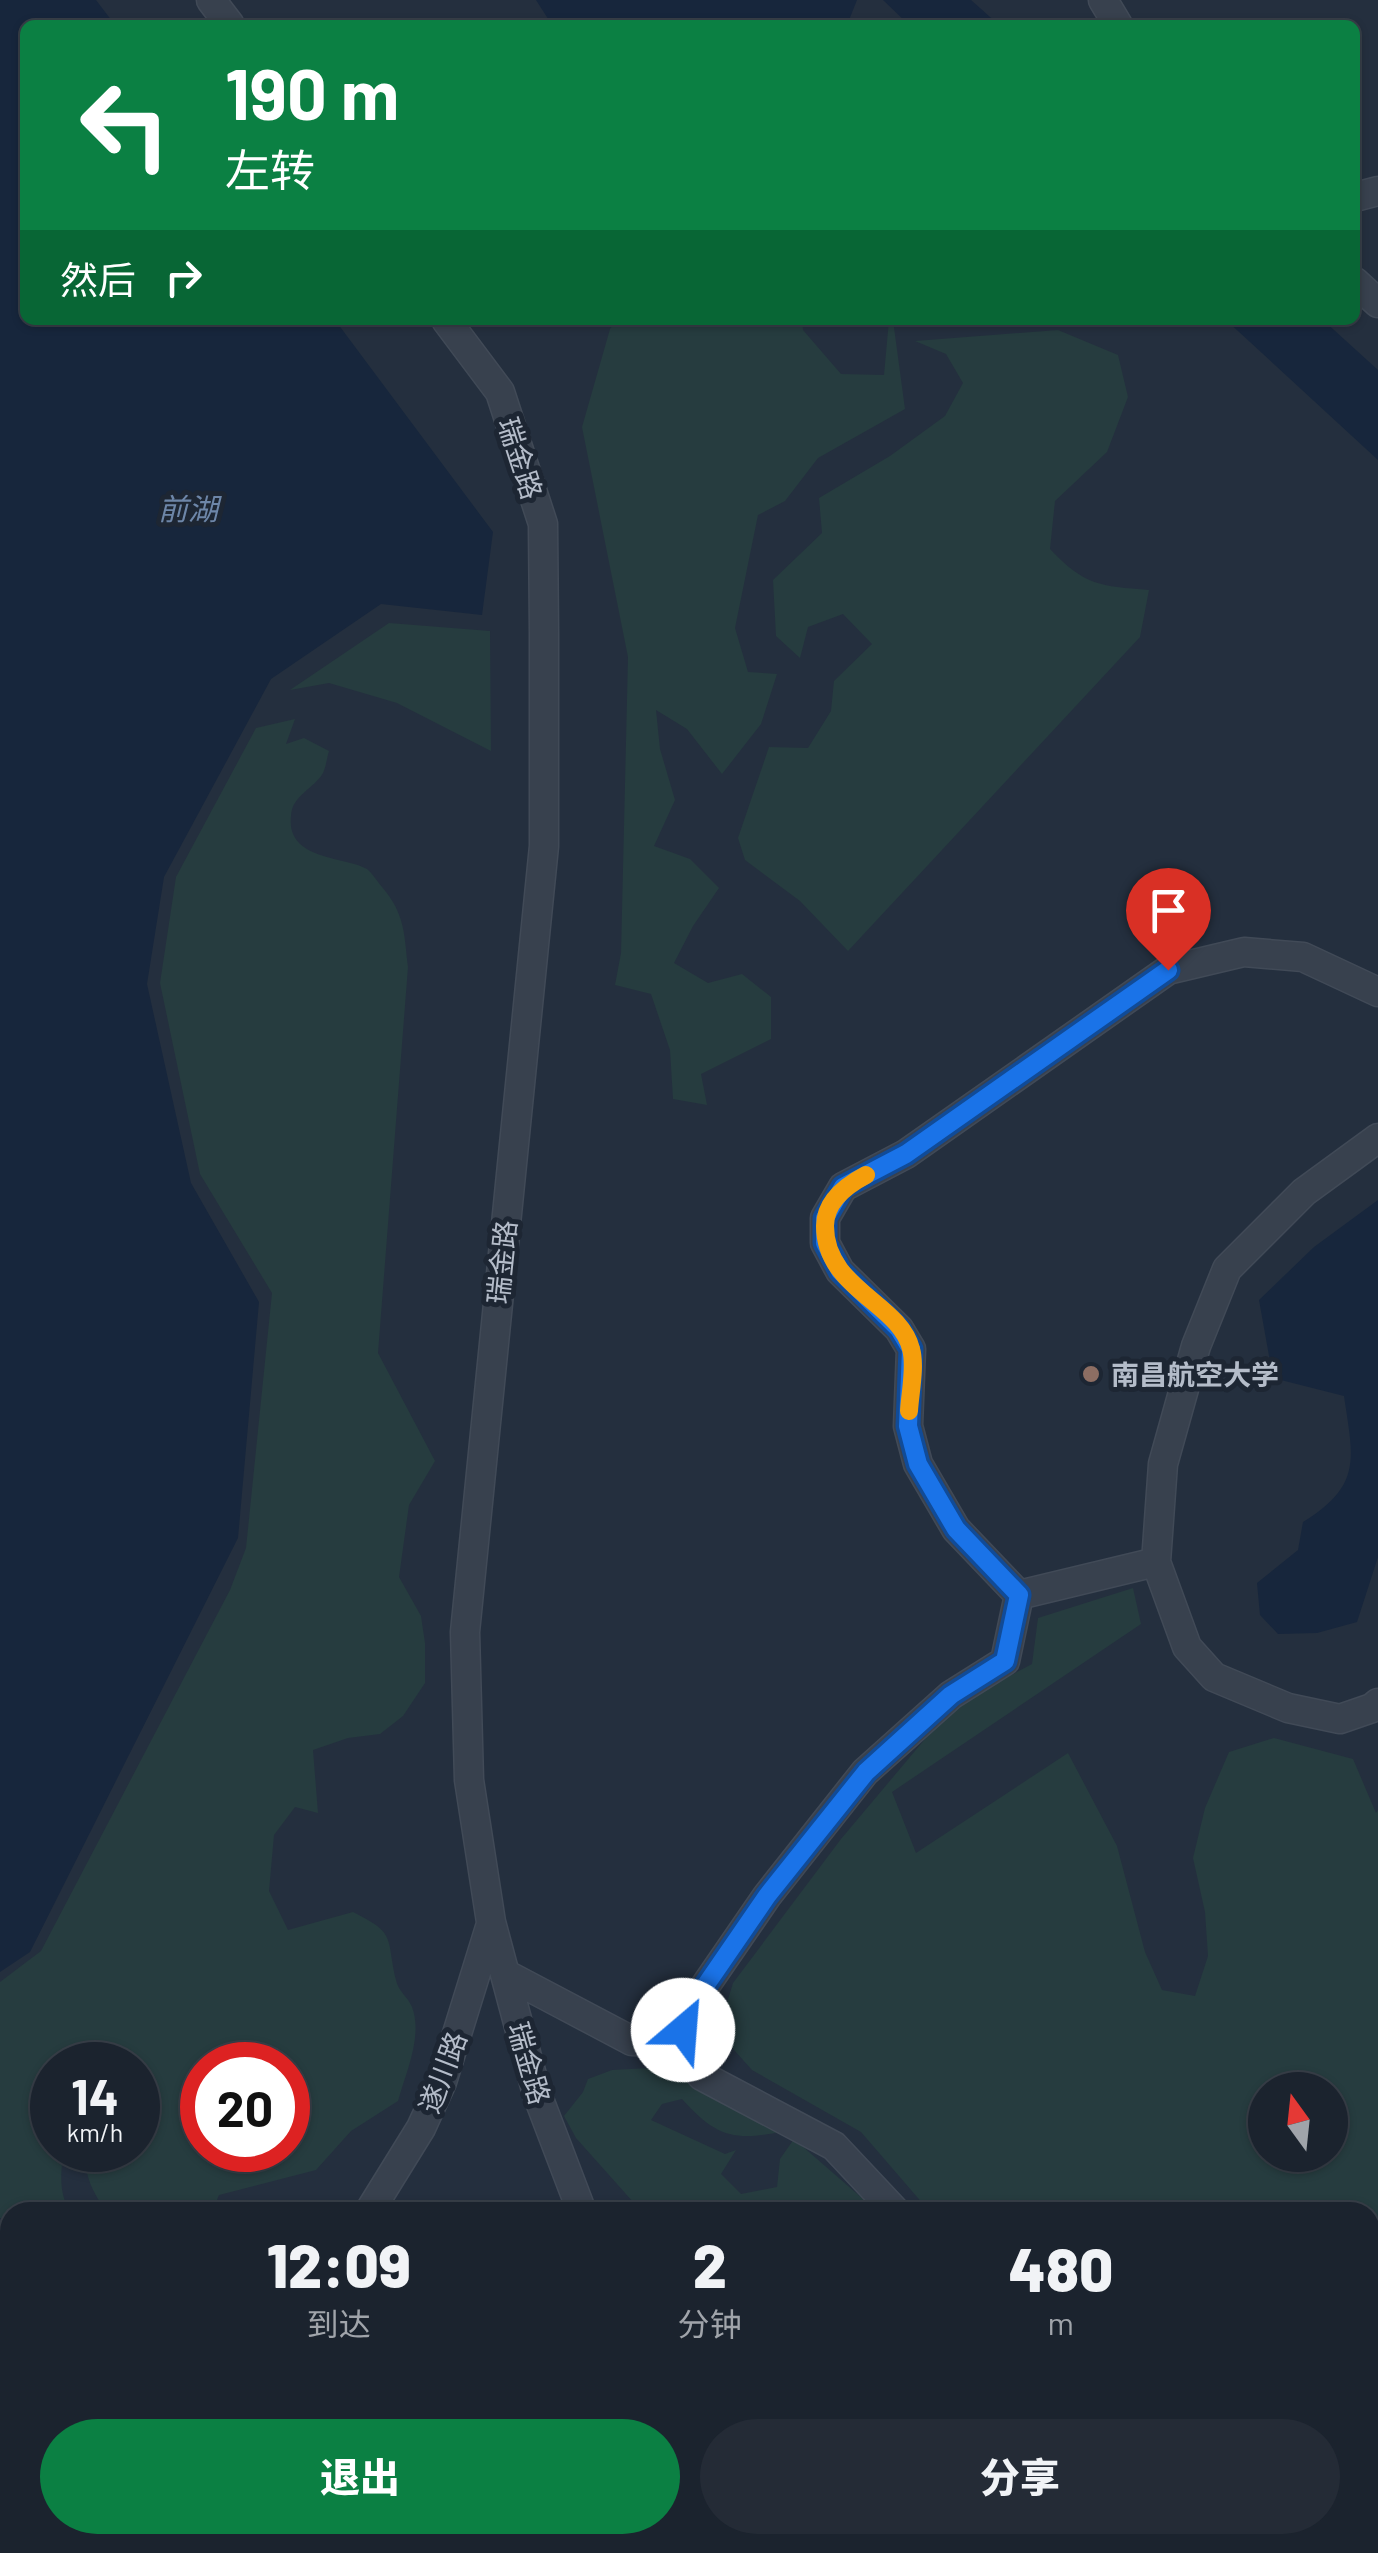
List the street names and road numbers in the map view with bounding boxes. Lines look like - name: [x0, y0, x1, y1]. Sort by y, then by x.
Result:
- street label: 瑞金路: [492, 413, 550, 503]
- street label: 瑞金路: [480, 1218, 522, 1306]
- street label: 瑞金路: [502, 2018, 558, 2108]
- street label: 遂川路: [411, 2027, 473, 2117]

